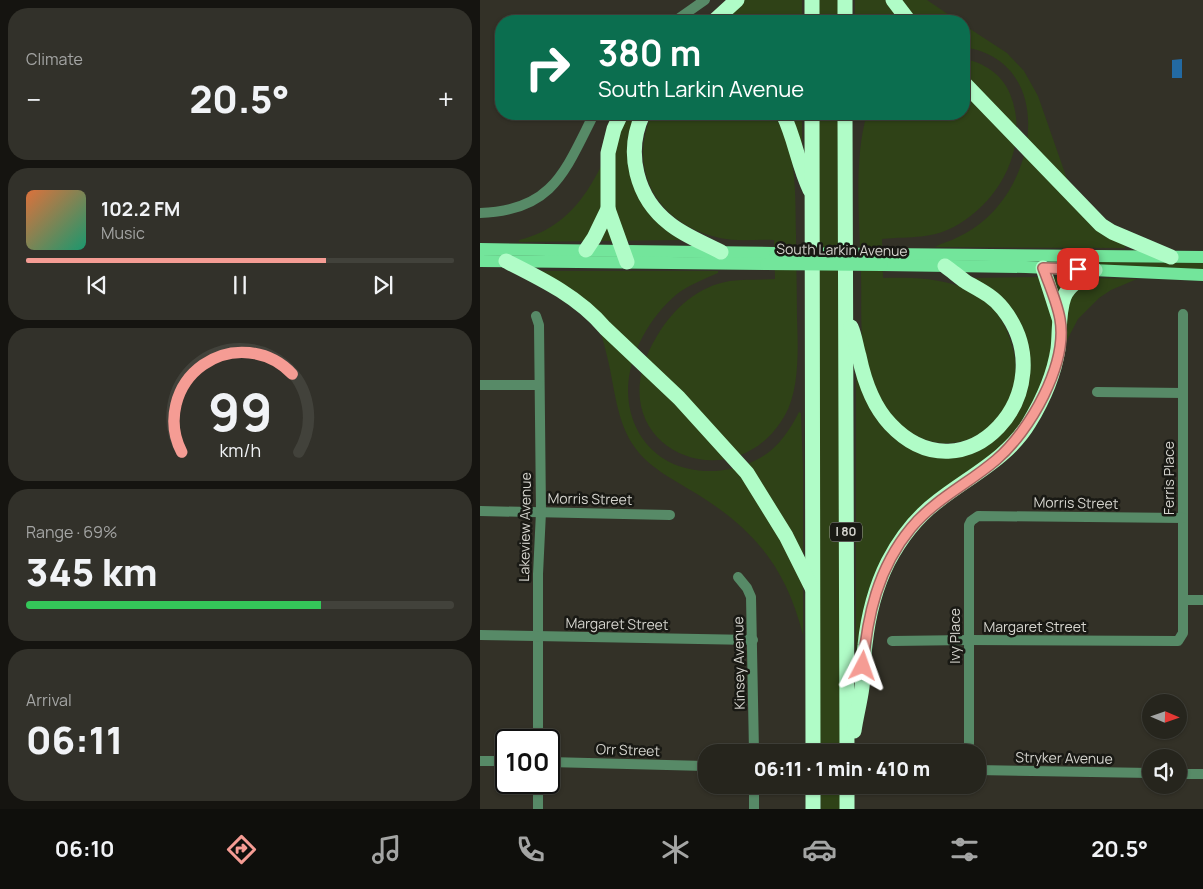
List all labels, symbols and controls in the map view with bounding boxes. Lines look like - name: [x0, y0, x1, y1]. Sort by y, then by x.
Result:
- text: 380 m: [598, 29, 701, 77]
- icon: right: [515, 35, 580, 100]
- text: Climate: [26, 48, 83, 70]
- text: 20.5°: [189, 72, 290, 124]
- text: South Larkin Avenue: [598, 74, 804, 104]
- text: −: [26, 80, 41, 118]
- text: +: [438, 80, 454, 118]
- text: 102.2 FM: [101, 196, 180, 222]
- text: Music: [101, 222, 145, 244]
- street label: South Larkin Avenue: [776, 239, 908, 260]
- pin: [1057, 248, 1099, 290]
- icon: arrive: [1064, 255, 1092, 283]
- icon: previous: [83, 271, 111, 299]
- icon: pause: [226, 271, 254, 299]
- icon: next: [369, 271, 397, 299]
- text: 99: [208, 376, 272, 447]
- text: km/h: [219, 438, 261, 462]
- street label: Ferris Place: [1159, 441, 1178, 515]
- street label: Lakeview Avenue: [514, 472, 535, 582]
- street label: Morris Street: [548, 488, 633, 509]
- street label: Morris Street: [1034, 492, 1119, 513]
- text: Range · 69%: [26, 521, 117, 543]
- road number: I 80: [830, 522, 862, 542]
- text: 345 km: [26, 545, 158, 597]
- street label: Ivy Place: [945, 608, 964, 664]
- street label: Margaret Street: [565, 613, 669, 634]
- street label: Kinsey Avenue: [728, 616, 749, 710]
- street label: Margaret Street: [984, 617, 1087, 636]
- position arrow: [836, 639, 888, 691]
- text: Arrival: [26, 689, 72, 711]
- north arrow: [1142, 694, 1188, 739]
- map controls: [1142, 694, 1187, 794]
- text: 06:11: [26, 713, 123, 765]
- speed limit sign: 100: [495, 729, 560, 794]
- street label: Orr Street: [596, 739, 661, 760]
- street label: Stryker Avenue: [1015, 747, 1113, 768]
- button: sound: [1142, 749, 1187, 794]
- text: 06:11 · 1 min · 410 m: [754, 756, 930, 782]
- icon: directions: [224, 832, 259, 867]
- icon: music: [369, 832, 404, 867]
- icon: phone: [513, 832, 548, 867]
- icon: climate: [658, 832, 693, 867]
- icon: car: [802, 832, 837, 867]
- icon: filters: [947, 832, 982, 867]
- text: 06:10: [55, 834, 115, 864]
- text: 20.5°: [1091, 834, 1148, 864]

